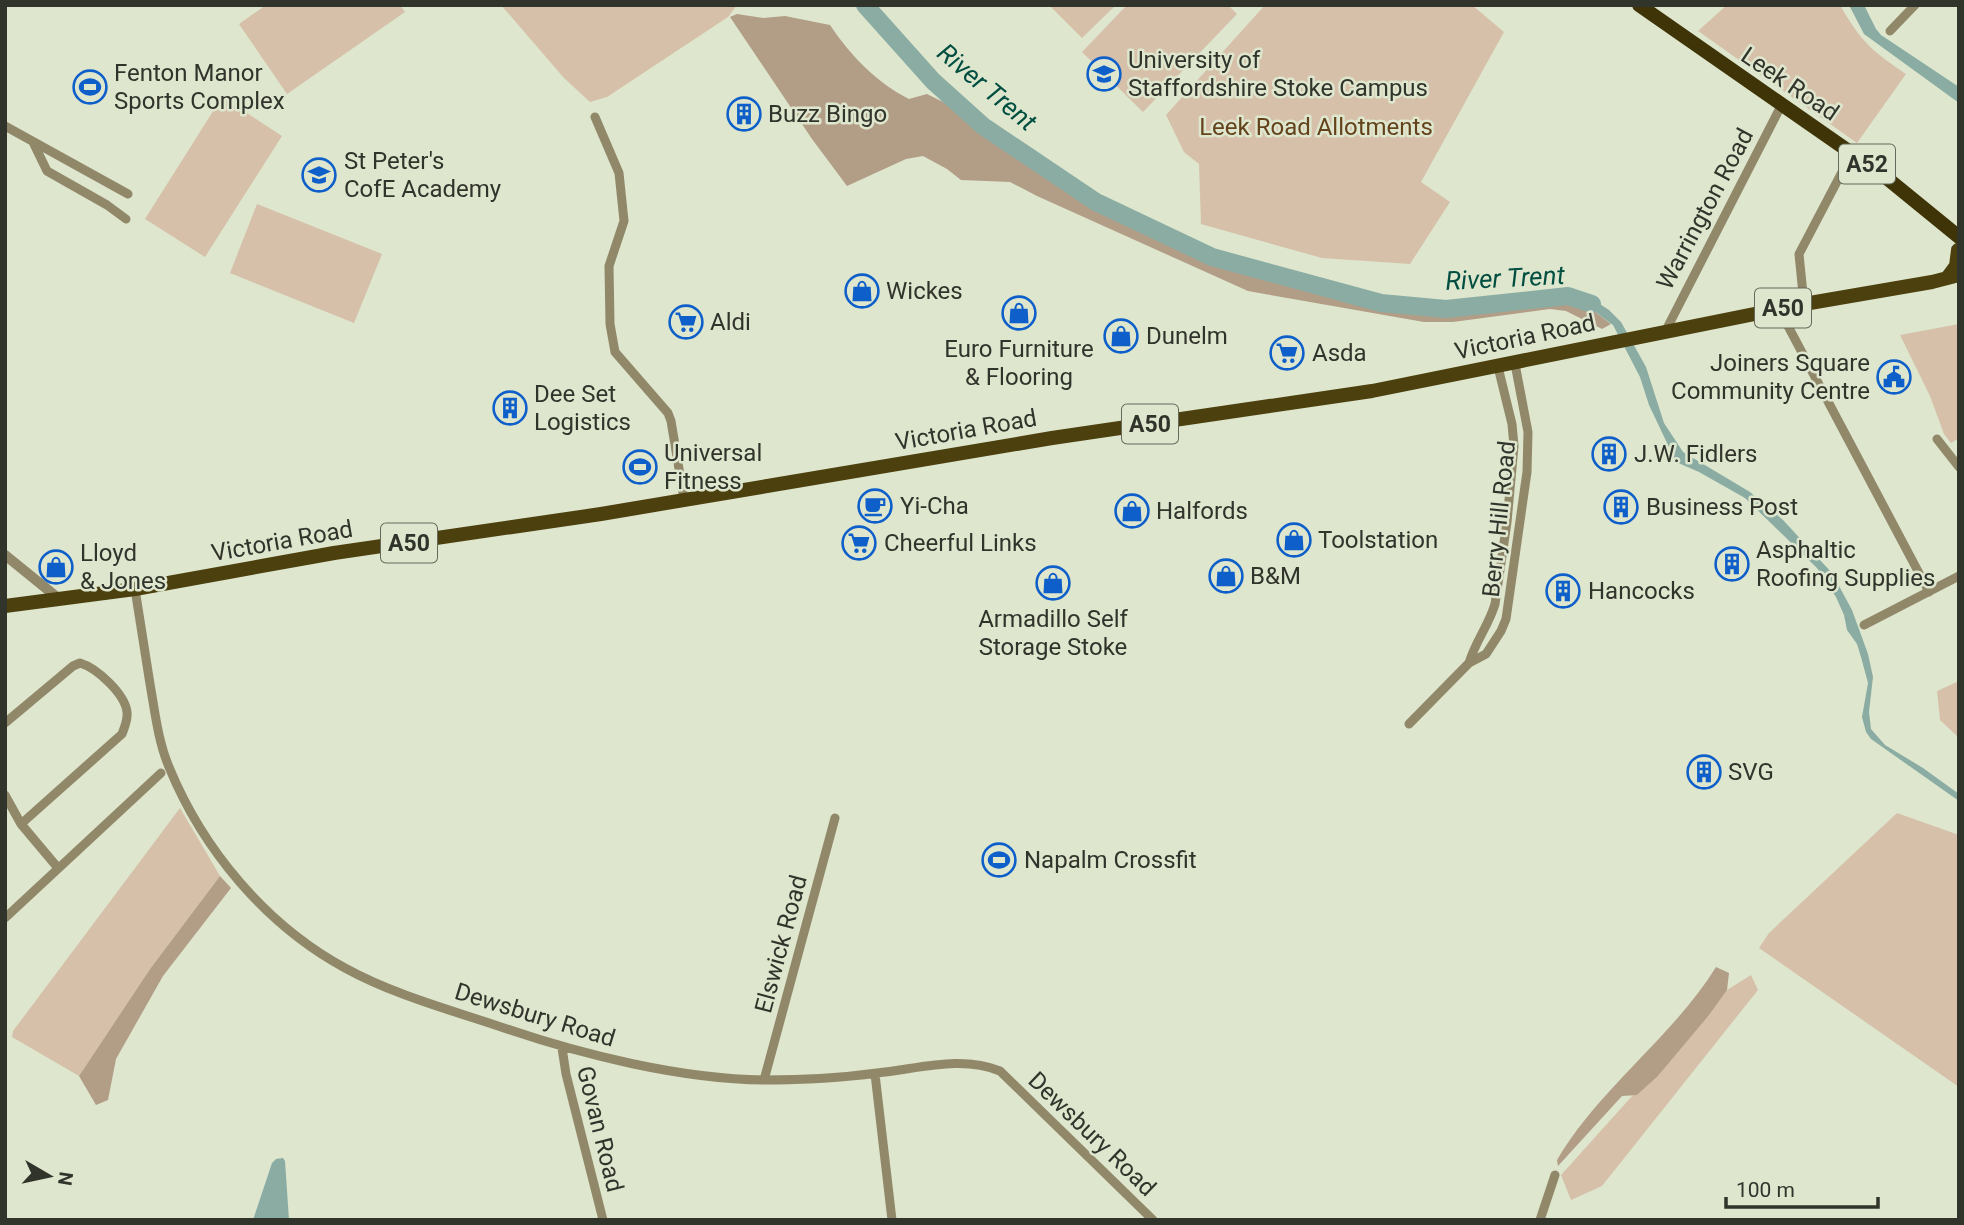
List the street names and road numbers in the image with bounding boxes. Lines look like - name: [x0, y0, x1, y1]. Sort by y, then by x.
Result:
- street label: Leek Road: [1736, 41, 1844, 127]
- street label: Warrington Road: [1651, 124, 1759, 294]
- road number: A52: [1839, 144, 1895, 183]
- road number: A50: [1755, 288, 1811, 328]
- street label: Victoria Road: [1452, 308, 1598, 366]
- street label: Victoria Road: [893, 404, 1039, 456]
- road number: A50: [1122, 404, 1178, 444]
- street label: Berry Hill Road: [1477, 439, 1521, 599]
- street label: Victoria Road: [209, 515, 355, 567]
- road number: A50: [381, 524, 437, 562]
- street label: Elswick Road: [749, 872, 813, 1016]
- street label: Dewsbury Road: [451, 977, 619, 1053]
- street label: Govan Road: [571, 1063, 629, 1195]
- street label: Dewsbury Road: [1022, 1066, 1162, 1202]

